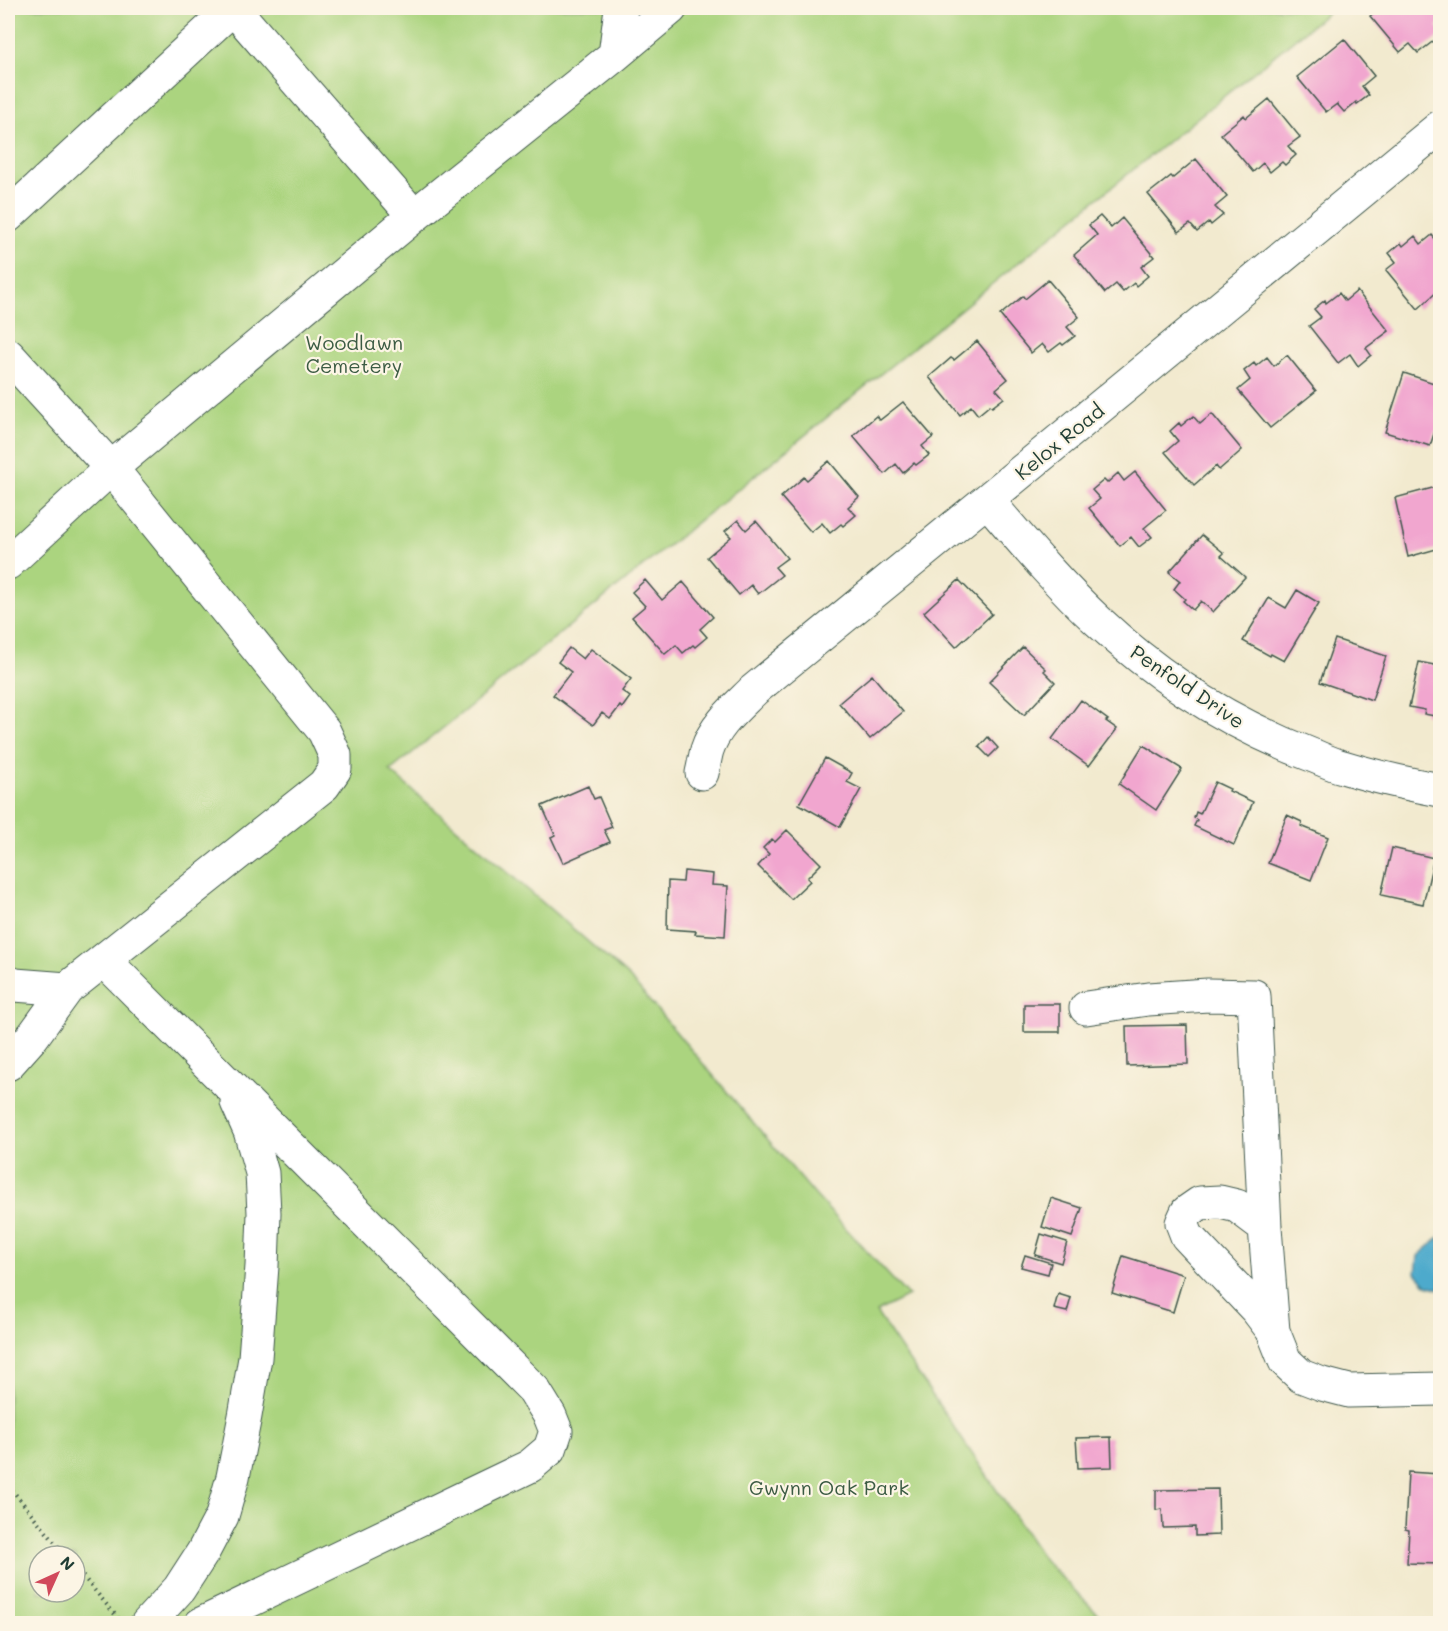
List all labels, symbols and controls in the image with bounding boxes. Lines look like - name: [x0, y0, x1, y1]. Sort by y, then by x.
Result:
- park label: Woodlawn Cemetery: [305, 329, 403, 378]
- street label: Kelox Road: [1009, 397, 1109, 485]
- street label: Penfold Drive: [1126, 638, 1250, 734]
- park label: Gwynn Oak Park: [749, 1474, 909, 1500]
- north arrow: [27, 1544, 87, 1604]
- text: N: [56, 1551, 80, 1575]

